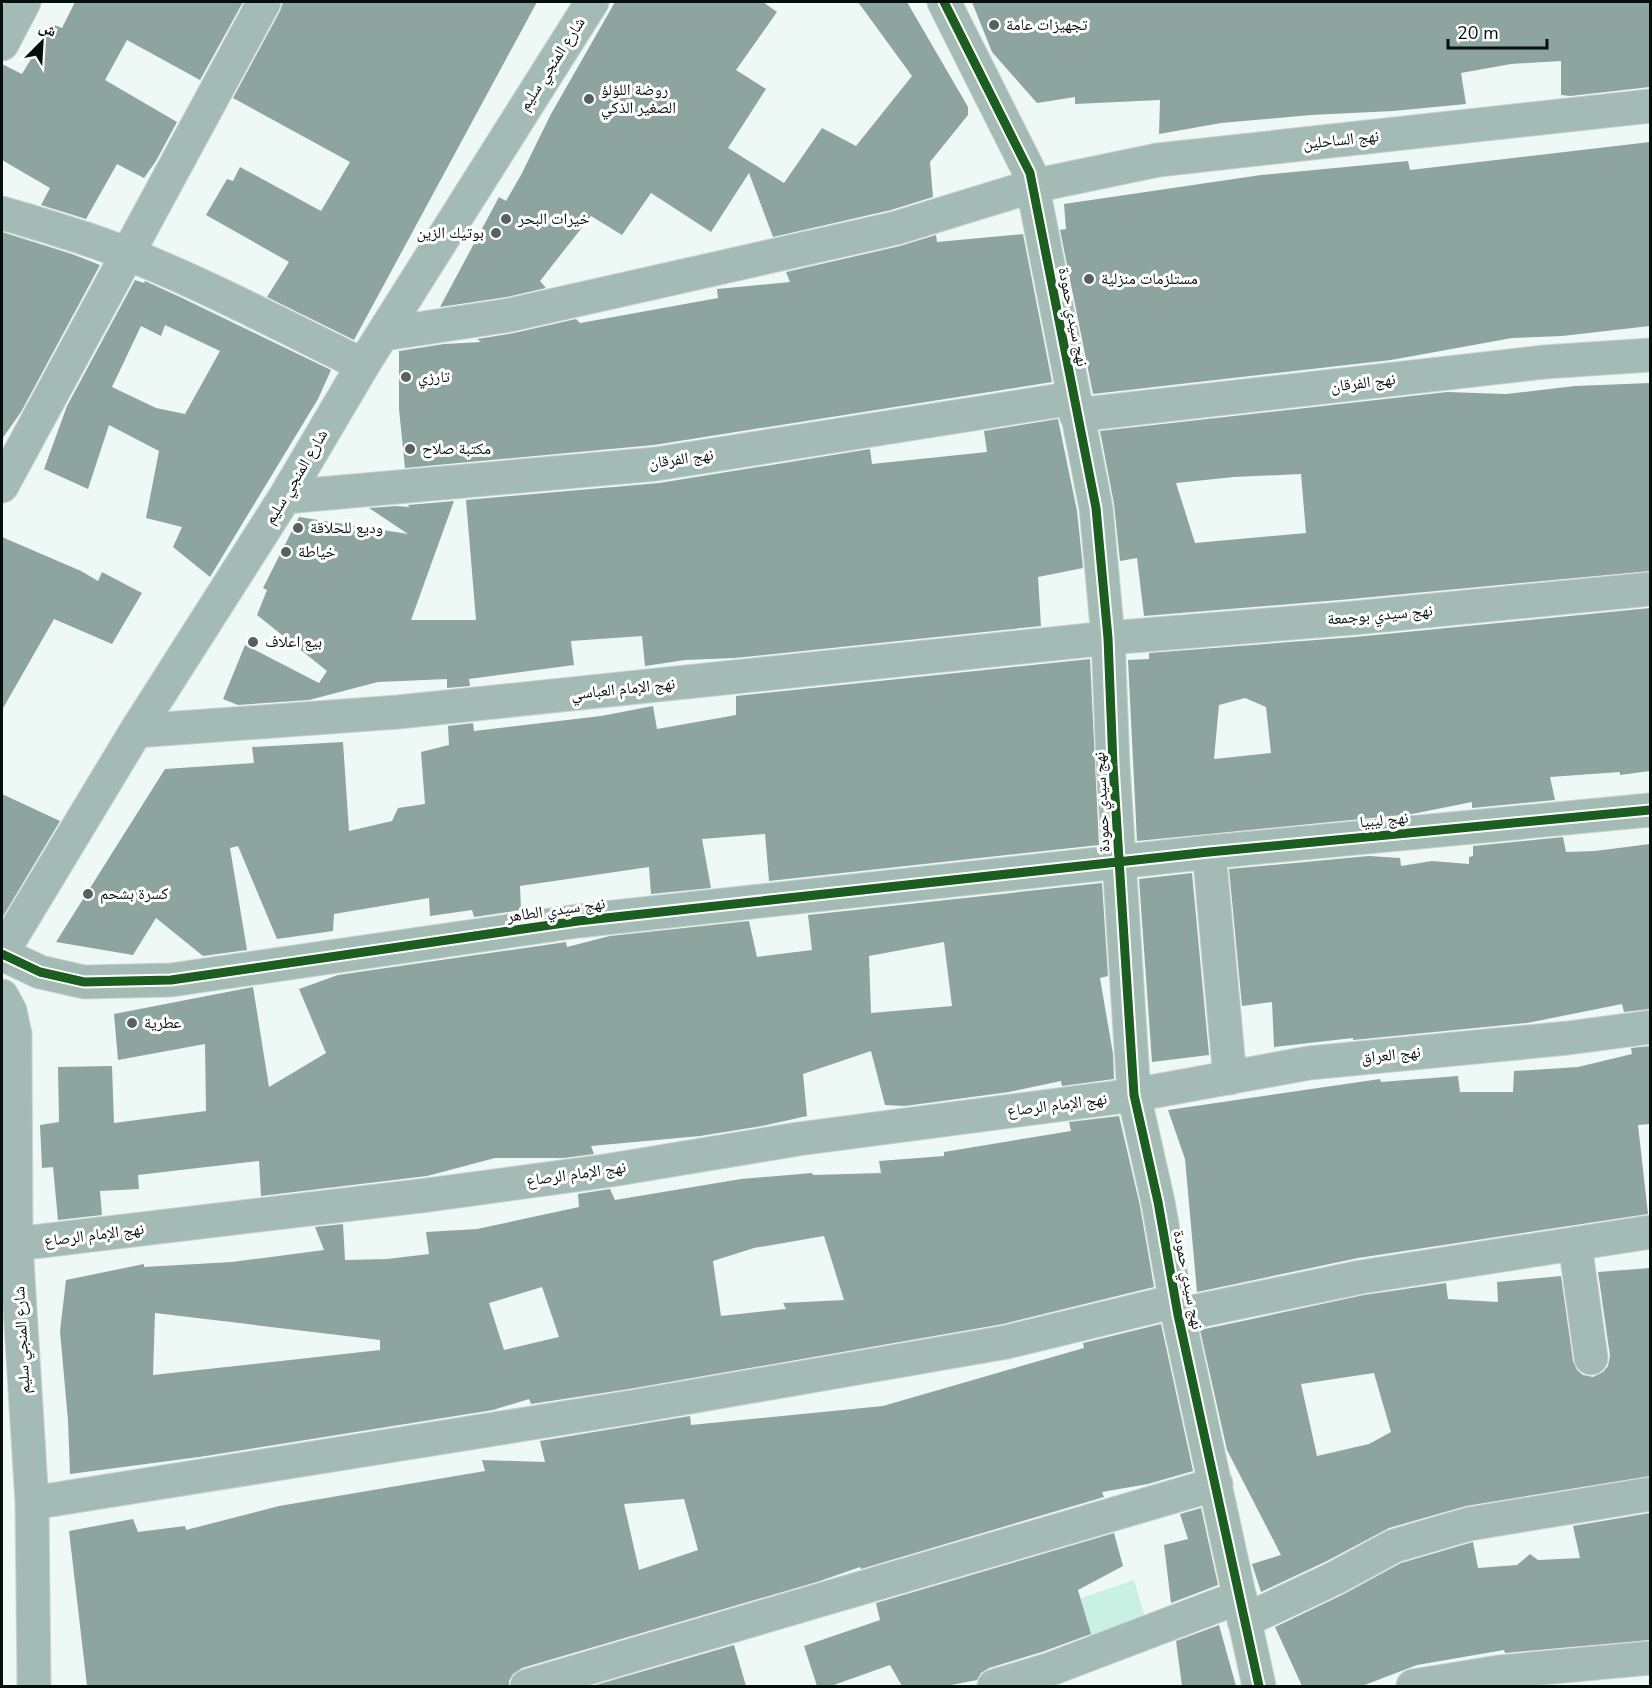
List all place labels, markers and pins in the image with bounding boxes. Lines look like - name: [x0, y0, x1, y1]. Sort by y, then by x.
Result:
- place label: تجهيزات عامة: [1006, 14, 1088, 36]
- marker: تجهيزات عامة: [987, 18, 1001, 32]
- place label: روضة اللؤلؤ الصغير الذكي: [601, 79, 676, 120]
- marker: روضة اللؤلؤ الصغير الذكي: [582, 92, 596, 106]
- place label: خيرات البحر: [517, 208, 590, 230]
- marker: خيرات البحر: [499, 212, 513, 226]
- place label: بوتيك الزين: [416, 222, 484, 244]
- marker: بوتيك الزين: [489, 226, 503, 240]
- place label: مستلزمات منزلية: [1101, 268, 1198, 290]
- marker: مستلزمات منزلية: [1082, 272, 1096, 286]
- place label: تارزي: [418, 366, 450, 389]
- marker: تارزي: [399, 370, 413, 384]
- place label: مكتبة صلاح: [422, 438, 491, 460]
- marker: مكتبة صلاح: [403, 442, 417, 456]
- place label: وديع للحلاقة: [310, 517, 383, 539]
- marker: وديع للحلاقة: [291, 521, 305, 535]
- place label: خياطة: [298, 541, 336, 563]
- marker: خياطة: [279, 545, 293, 559]
- place label: بيع اعلاف: [265, 631, 322, 653]
- marker: بيع اعلاف: [246, 635, 260, 649]
- place label: كسرة بشحم: [100, 883, 169, 905]
- marker: كسرة بشحم: [81, 887, 95, 901]
- place label: عطرية: [144, 1012, 181, 1034]
- marker: عطرية: [125, 1016, 139, 1030]

